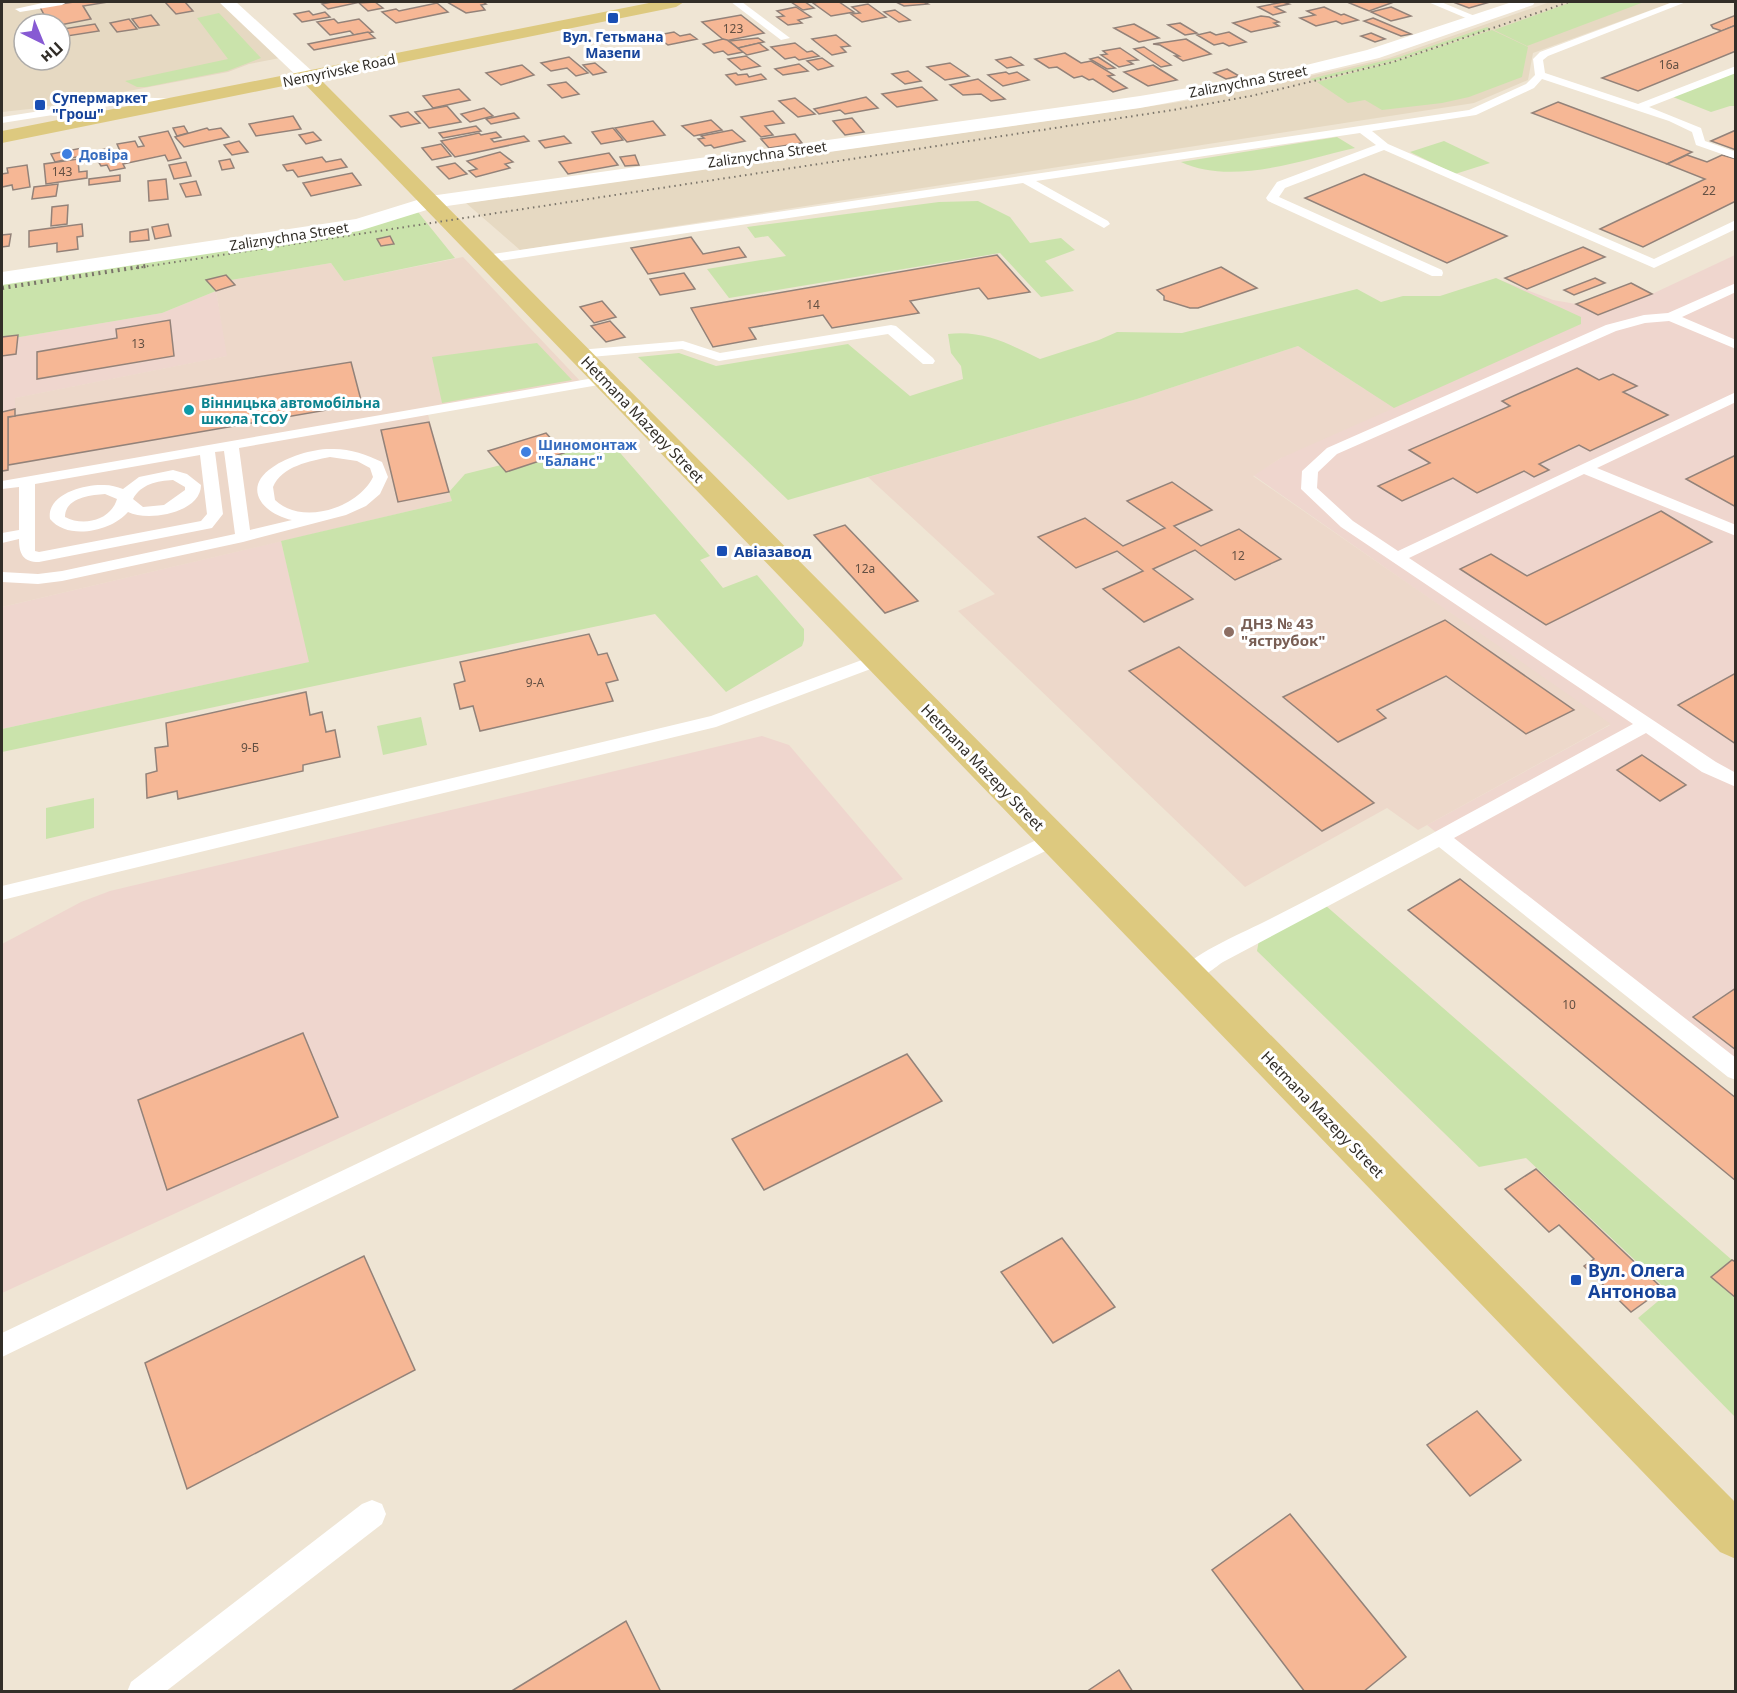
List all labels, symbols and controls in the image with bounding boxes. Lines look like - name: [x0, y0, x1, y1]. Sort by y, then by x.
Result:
- marker: Вул. Гетьмана Мазепи: [606, 11, 620, 25]
- north arrow: [12, 12, 72, 72]
- house number: 123: [723, 20, 743, 37]
- place label: Вул. Гетьмана Мазепи: [562, 27, 664, 62]
- text: Пн: [36, 37, 68, 69]
- street label: Nemyrivske Road: [281, 49, 397, 91]
- house number: 16а: [1659, 56, 1679, 73]
- street label: Zaliznychna Street: [1187, 60, 1309, 102]
- place label: Супермаркет "Грош": [52, 88, 148, 123]
- marker: Супермаркет "Грош": [33, 98, 47, 112]
- street label: Zaliznychna Street: [706, 136, 828, 172]
- place label: Довіра: [79, 145, 128, 164]
- marker: Довіра: [60, 147, 74, 161]
- house number: 143: [52, 163, 72, 180]
- house number: 22: [1702, 182, 1716, 199]
- street label: Zaliznychna Street: [228, 217, 350, 255]
- house number: 14: [806, 296, 820, 313]
- house number: 13: [131, 335, 145, 352]
- street label: Hetmana Mazepy Street: [577, 351, 709, 487]
- place label: Вінницька автомобільна школа ТСОУ: [201, 393, 380, 428]
- marker: Вінницька автомобільна школа ТСОУ: [182, 403, 196, 417]
- place label: Шиномонтаж "Баланс": [538, 435, 638, 470]
- marker: Шиномонтаж "Баланс": [519, 445, 533, 459]
- place label: Авіазавод: [734, 541, 812, 561]
- marker: Авіазавод: [715, 544, 729, 558]
- house number: 12: [1231, 547, 1245, 564]
- house number: 12а: [855, 560, 875, 577]
- place label: ДНЗ № 43 "яструбок": [1241, 613, 1325, 650]
- marker: ДНЗ № 43 "яструбок": [1222, 625, 1236, 639]
- house number: 9-А: [526, 674, 545, 691]
- street label: Hetmana Mazepy Street: [917, 699, 1049, 835]
- house number: 9-Б: [241, 739, 259, 756]
- house number: 10: [1562, 996, 1576, 1013]
- street label: Hetmana Mazepy Street: [1257, 1046, 1389, 1182]
- place label: Вул. Олега Антонова: [1588, 1258, 1685, 1303]
- marker: Вул. Олега Антонова: [1569, 1273, 1583, 1287]

